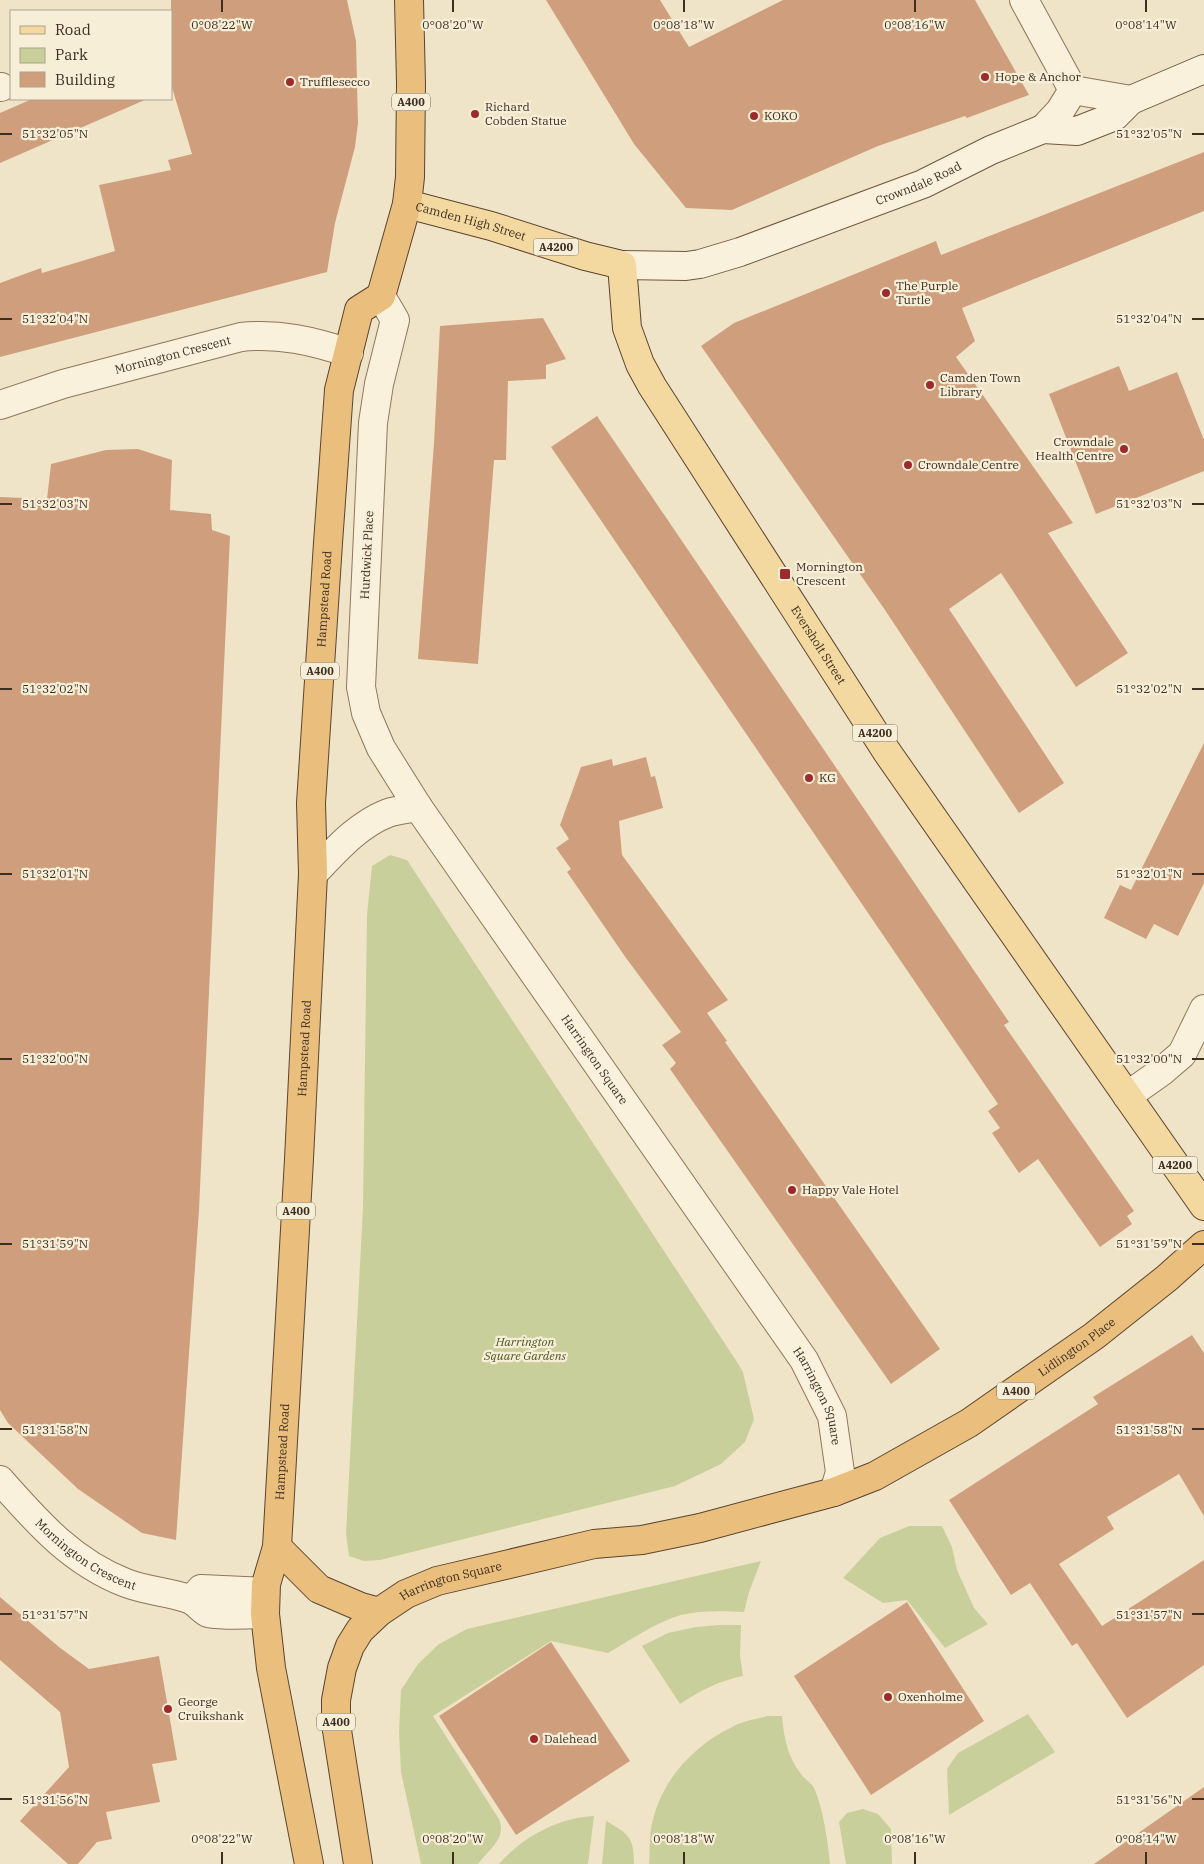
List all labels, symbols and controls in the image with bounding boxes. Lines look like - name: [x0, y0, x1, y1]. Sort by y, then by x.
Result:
- legend: [10, 10, 172, 100]
- text: 0°08'22"W: [191, 17, 253, 32]
- text: 0°08'20"W: [422, 17, 484, 32]
- text: 0°08'18"W: [653, 17, 715, 32]
- text: 0°08'16"W: [884, 17, 946, 32]
- text: 0°08'14"W: [1115, 17, 1177, 32]
- text: Road: [55, 20, 91, 39]
- text: Park: [55, 45, 88, 64]
- place label: Hope & Anchor: [995, 69, 1082, 84]
- text: Building: [55, 70, 115, 89]
- marker: Hope & Anchor: [979, 71, 991, 83]
- place label: Trufflesecco: [300, 74, 370, 89]
- marker: Trufflesecco: [284, 76, 296, 88]
- road number: A400: [392, 94, 430, 110]
- place label: Richard Cobden Statue: [485, 99, 567, 128]
- marker: Richard Cobden Statue: [469, 108, 481, 120]
- place label: KOKO: [764, 108, 798, 123]
- marker: KOKO: [748, 110, 760, 122]
- text: 51°32'05"N: [22, 126, 88, 141]
- text: 51°32'05"N: [1116, 126, 1182, 141]
- street label: Crowndale Road: [873, 158, 964, 208]
- street label: Camden High Street: [414, 199, 528, 244]
- road number: A4200: [534, 238, 578, 256]
- place label: The Purple Turtle: [896, 278, 958, 307]
- marker: The Purple Turtle: [880, 287, 892, 299]
- text: 51°32'04"N: [22, 311, 88, 326]
- text: 51°32'04"N: [1116, 311, 1182, 326]
- street label: Mornington Crescent: [113, 332, 232, 377]
- place label: Camden Town Library: [940, 370, 1021, 399]
- marker: Camden Town Library: [924, 379, 936, 391]
- place label: Crowndale Health Centre: [1036, 434, 1114, 463]
- marker: Crowndale Health Centre: [1118, 443, 1130, 455]
- place label: Crowndale Centre: [918, 457, 1019, 472]
- marker: Crowndale Centre: [902, 459, 914, 471]
- text: 51°32'03"N: [22, 496, 88, 511]
- text: 51°32'03"N: [1116, 496, 1182, 511]
- street label: Hurdwick Place: [357, 510, 376, 600]
- street label: Hampstead Road: [313, 550, 334, 648]
- place label: Mornington Crescent: [796, 559, 863, 588]
- marker: Mornington Crescent: [778, 567, 792, 581]
- street label: Eversholt Street: [788, 603, 849, 687]
- road number: A400: [301, 662, 339, 679]
- text: 51°32'02"N: [22, 681, 88, 696]
- text: 51°32'02"N: [1116, 681, 1182, 696]
- road number: A4200: [852, 724, 898, 741]
- place label: KG: [819, 770, 836, 785]
- marker: KG: [803, 772, 815, 784]
- text: 51°32'01"N: [22, 866, 88, 881]
- text: 51°32'01"N: [1116, 866, 1182, 881]
- street label: Hampstead Road: [294, 1000, 314, 1097]
- street label: Harrington Square: [558, 1012, 631, 1107]
- text: 51°32'00"N: [22, 1051, 88, 1066]
- text: 51°32'00"N: [1116, 1051, 1182, 1066]
- road number: A4200: [1152, 1156, 1198, 1174]
- place label: Happy Vale Hotel: [802, 1182, 899, 1197]
- marker: Happy Vale Hotel: [786, 1184, 798, 1196]
- road number: A400: [277, 1202, 315, 1220]
- text: 51°31'59"N: [22, 1236, 88, 1251]
- text: 51°31'59"N: [1116, 1236, 1182, 1251]
- street label: Lidlington Place: [1035, 1314, 1118, 1380]
- park label: Harrington Square Gardens: [483, 1334, 567, 1363]
- street label: Harrington Square: [790, 1344, 844, 1446]
- road number: A400: [997, 1382, 1035, 1400]
- street label: Hampstead Road: [272, 1403, 292, 1500]
- text: 51°31'58"N: [22, 1422, 88, 1437]
- text: 51°31'58"N: [1116, 1422, 1182, 1437]
- street label: Mornington Crescent: [32, 1515, 138, 1593]
- street label: Harrington Square: [396, 1558, 503, 1603]
- text: 51°31'57"N: [22, 1607, 88, 1622]
- text: 51°31'57"N: [1116, 1607, 1182, 1622]
- place label: Oxenholme: [898, 1689, 963, 1704]
- marker: Oxenholme: [882, 1691, 894, 1703]
- place label: George Cruikshank: [178, 1694, 244, 1723]
- marker: George Cruikshank: [162, 1703, 174, 1715]
- road number: A400: [317, 1714, 355, 1730]
- place label: Dalehead: [544, 1731, 597, 1746]
- marker: Dalehead: [528, 1733, 540, 1745]
- text: 51°31'56"N: [22, 1792, 88, 1807]
- text: 51°31'56"N: [1116, 1792, 1182, 1807]
- text: 0°08'22"W: [191, 1831, 253, 1846]
- text: 0°08'20"W: [422, 1831, 484, 1846]
- text: 0°08'18"W: [653, 1831, 715, 1846]
- text: 0°08'16"W: [884, 1831, 946, 1846]
- text: 0°08'14"W: [1115, 1831, 1177, 1846]

